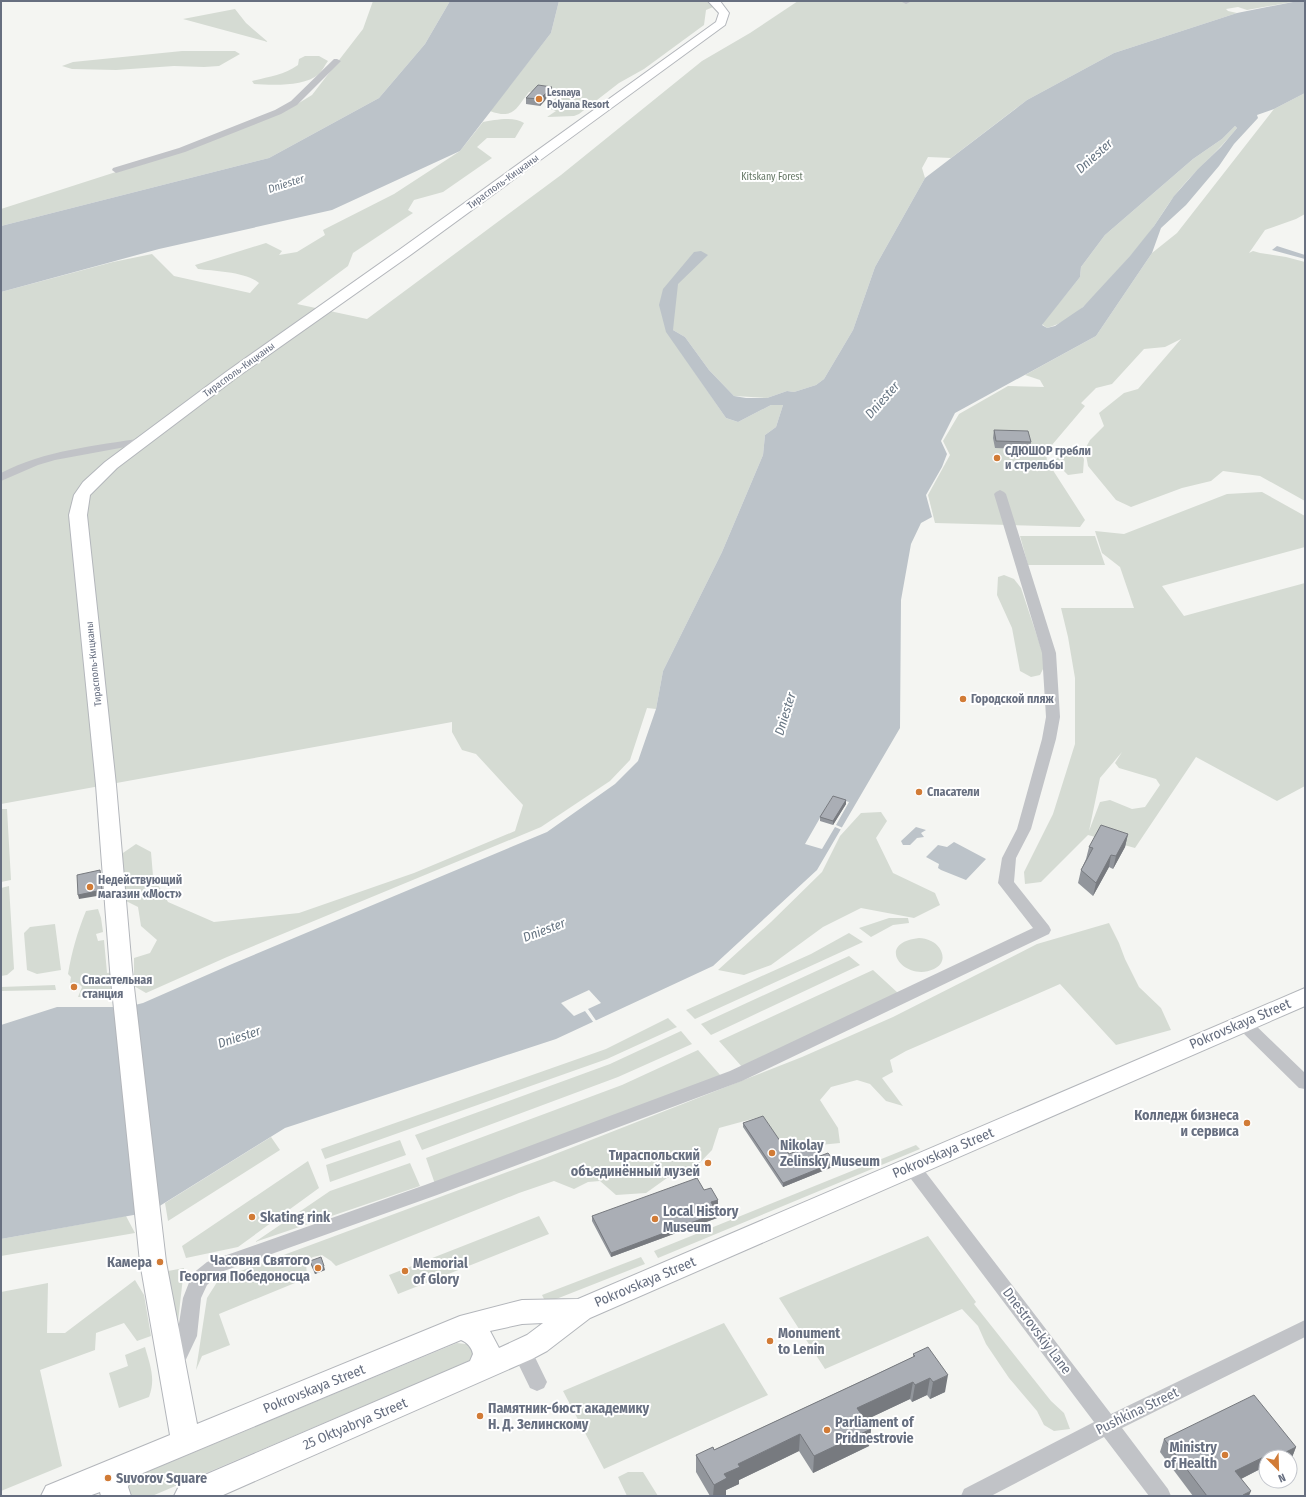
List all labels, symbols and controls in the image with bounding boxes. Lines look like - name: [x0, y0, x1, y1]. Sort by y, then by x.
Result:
- place label: Lesnaya Polyana Resort: [547, 87, 610, 111]
- marker: Lesnaya Polyana Resort: [534, 94, 544, 104]
- water label: Dniester: [1073, 135, 1116, 176]
- street label: Тирасполь-Кицканы: [465, 152, 541, 212]
- park label: Kitskany Forest: [741, 171, 804, 183]
- water label: Dniester: [266, 172, 307, 196]
- street label: Тирасполь-Кицканы: [201, 340, 277, 400]
- water label: Dniester: [862, 378, 903, 421]
- place label: СДЮШОР гребли и стрельбы: [1005, 444, 1091, 472]
- marker: СДЮШОР гребли и стрельбы: [992, 453, 1002, 463]
- street label: Тирасполь-Кицканы: [84, 621, 104, 707]
- water label: Dniester: [771, 690, 799, 737]
- place label: Городской пляж: [971, 692, 1055, 706]
- marker: Городской пляж: [958, 694, 968, 704]
- place label: Спасатели: [927, 785, 980, 799]
- marker: Спасатели: [914, 787, 924, 797]
- place label: Недействующий магазин «Мост»: [98, 873, 182, 901]
- marker: Недействующий магазин «Мост»: [85, 882, 95, 892]
- water label: Dniester: [521, 915, 568, 945]
- place label: Спасательная станция: [82, 973, 152, 1001]
- marker: Спасательная станция: [69, 982, 79, 992]
- street label: Pokrovskaya Street: [1187, 995, 1294, 1053]
- water label: Dniester: [216, 1023, 263, 1051]
- place label: Колледж бизнеса и сервиса: [1134, 1107, 1239, 1140]
- marker: Колледж бизнеса и сервиса: [1242, 1118, 1252, 1128]
- street label: Pokrovskaya Street: [890, 1124, 997, 1182]
- place label: Nikolay Zelinsky Museum: [780, 1137, 880, 1170]
- place label: Тираспольский объединённый музей: [571, 1147, 700, 1180]
- marker: Nikolay Zelinsky Museum: [767, 1148, 777, 1158]
- marker: Тираспольский объединённый музей: [703, 1158, 713, 1168]
- place label: Local History Museum: [663, 1203, 739, 1236]
- place label: Skating rink: [260, 1209, 331, 1226]
- marker: Skating rink: [247, 1212, 257, 1222]
- marker: Local History Museum: [650, 1214, 660, 1224]
- place label: Часовня Святого Георгия Победоносца: [180, 1252, 311, 1285]
- street label: Pokrovskaya Street: [592, 1253, 699, 1311]
- place label: Камера: [107, 1254, 152, 1271]
- place label: Memorial of Glory: [413, 1255, 468, 1288]
- marker: Камера: [155, 1257, 165, 1267]
- marker: Часовня Святого Георгия Победоносца: [313, 1263, 323, 1273]
- marker: Memorial of Glory: [400, 1266, 410, 1276]
- street label: Dnestrovskiy Lane: [999, 1284, 1075, 1378]
- place label: Monument to Lenin: [778, 1325, 841, 1358]
- marker: Monument to Lenin: [765, 1336, 775, 1346]
- street label: Pokrovskaya Street: [261, 1361, 368, 1417]
- street label: Pushkina Street: [1093, 1384, 1181, 1438]
- street label: 25 Oktyabrya Street: [300, 1394, 410, 1454]
- place label: Памятник-бюст академику Н. Д. Зелинскому: [488, 1400, 649, 1433]
- marker: Памятник-бюст академику Н. Д. Зелинскому: [475, 1411, 485, 1421]
- place label: Parliament of Pridnestrovie: [835, 1414, 915, 1447]
- marker: Parliament of Pridnestrovie: [822, 1425, 832, 1435]
- place label: Ministry of Health: [1164, 1439, 1217, 1472]
- north arrow: [1258, 1449, 1298, 1489]
- marker: Ministry of Health: [1220, 1450, 1230, 1460]
- place label: Suvorov Square: [116, 1470, 207, 1487]
- text: N: [1276, 1470, 1287, 1485]
- marker: Suvorov Square: [103, 1473, 113, 1483]

